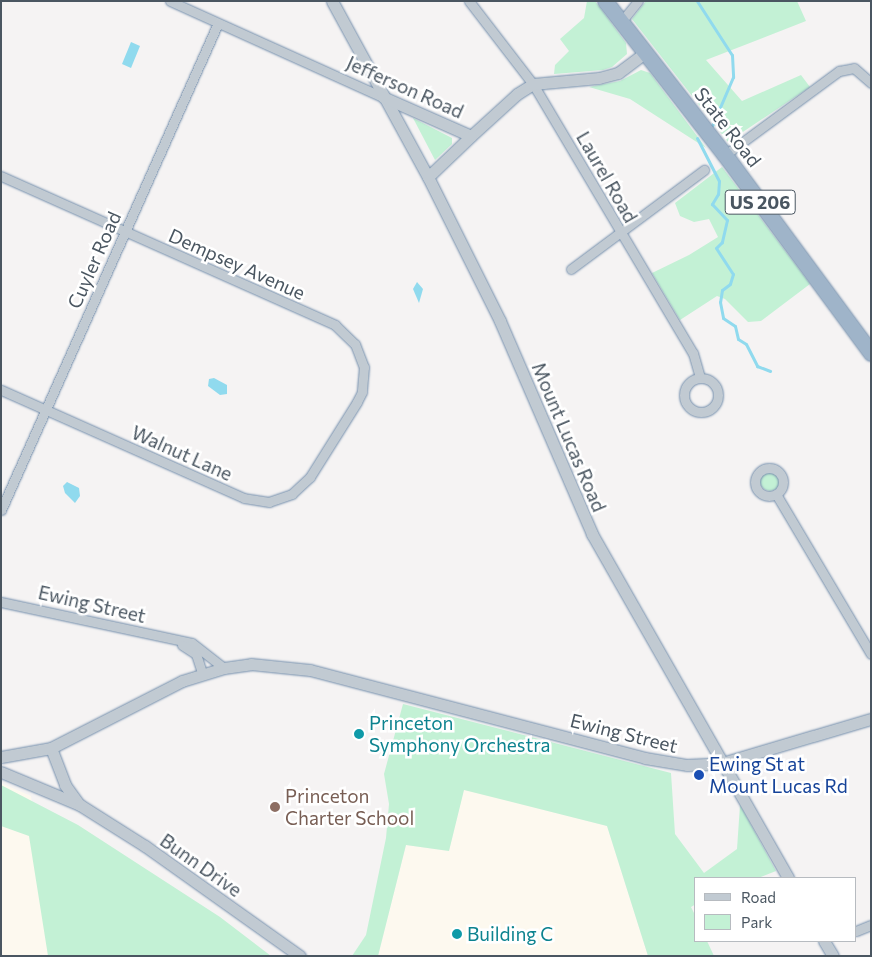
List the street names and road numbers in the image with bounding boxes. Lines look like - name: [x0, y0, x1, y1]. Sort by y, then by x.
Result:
- street label: Jefferson Road: [343, 51, 467, 123]
- street label: State Road: [690, 83, 766, 171]
- street label: Laurel Road: [572, 127, 642, 227]
- road number: US 206: [724, 186, 796, 218]
- street label: Cuyler Road: [62, 208, 126, 312]
- street label: Dempsey Avenue: [165, 224, 309, 304]
- street label: Mount Lucas Road: [527, 359, 611, 515]
- street label: Walnut Lane: [128, 421, 236, 485]
- street label: Ewing Street: [36, 581, 148, 627]
- street label: Ewing Street: [568, 709, 680, 757]
- street label: Bunn Drive: [156, 829, 246, 901]

